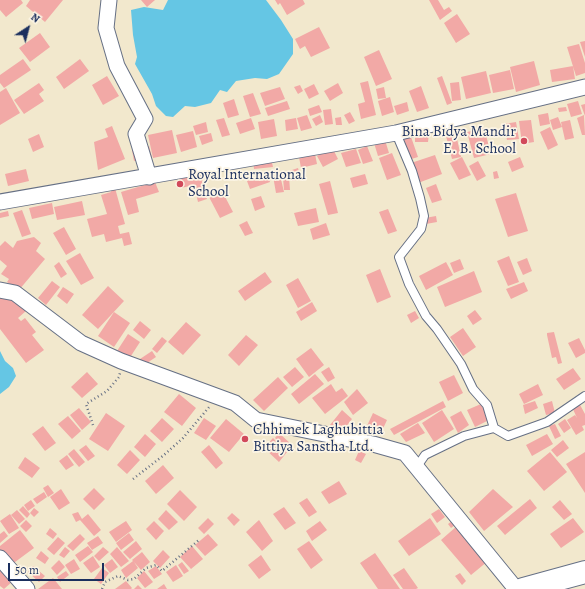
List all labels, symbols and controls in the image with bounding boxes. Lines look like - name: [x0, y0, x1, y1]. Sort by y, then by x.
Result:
- north arrow: [8, 8, 48, 48]
- text: N: [28, 9, 43, 26]
- place label: Bina Bidya Mandir E. B. School: [401, 123, 516, 158]
- marker: Bina Bidya Mandir E. B. School: [519, 136, 529, 146]
- place label: Royal International School: [188, 166, 306, 201]
- marker: Royal International School: [175, 179, 185, 189]
- place label: Chhimek Laghubittia Bittiya Sanstha Ltd.: [253, 421, 383, 456]
- marker: Chhimek Laghubittia Bittiya Sanstha Ltd.: [240, 434, 250, 444]
- scale bar: [10, 555, 106, 581]
- text: 50 m: [15, 562, 39, 578]

